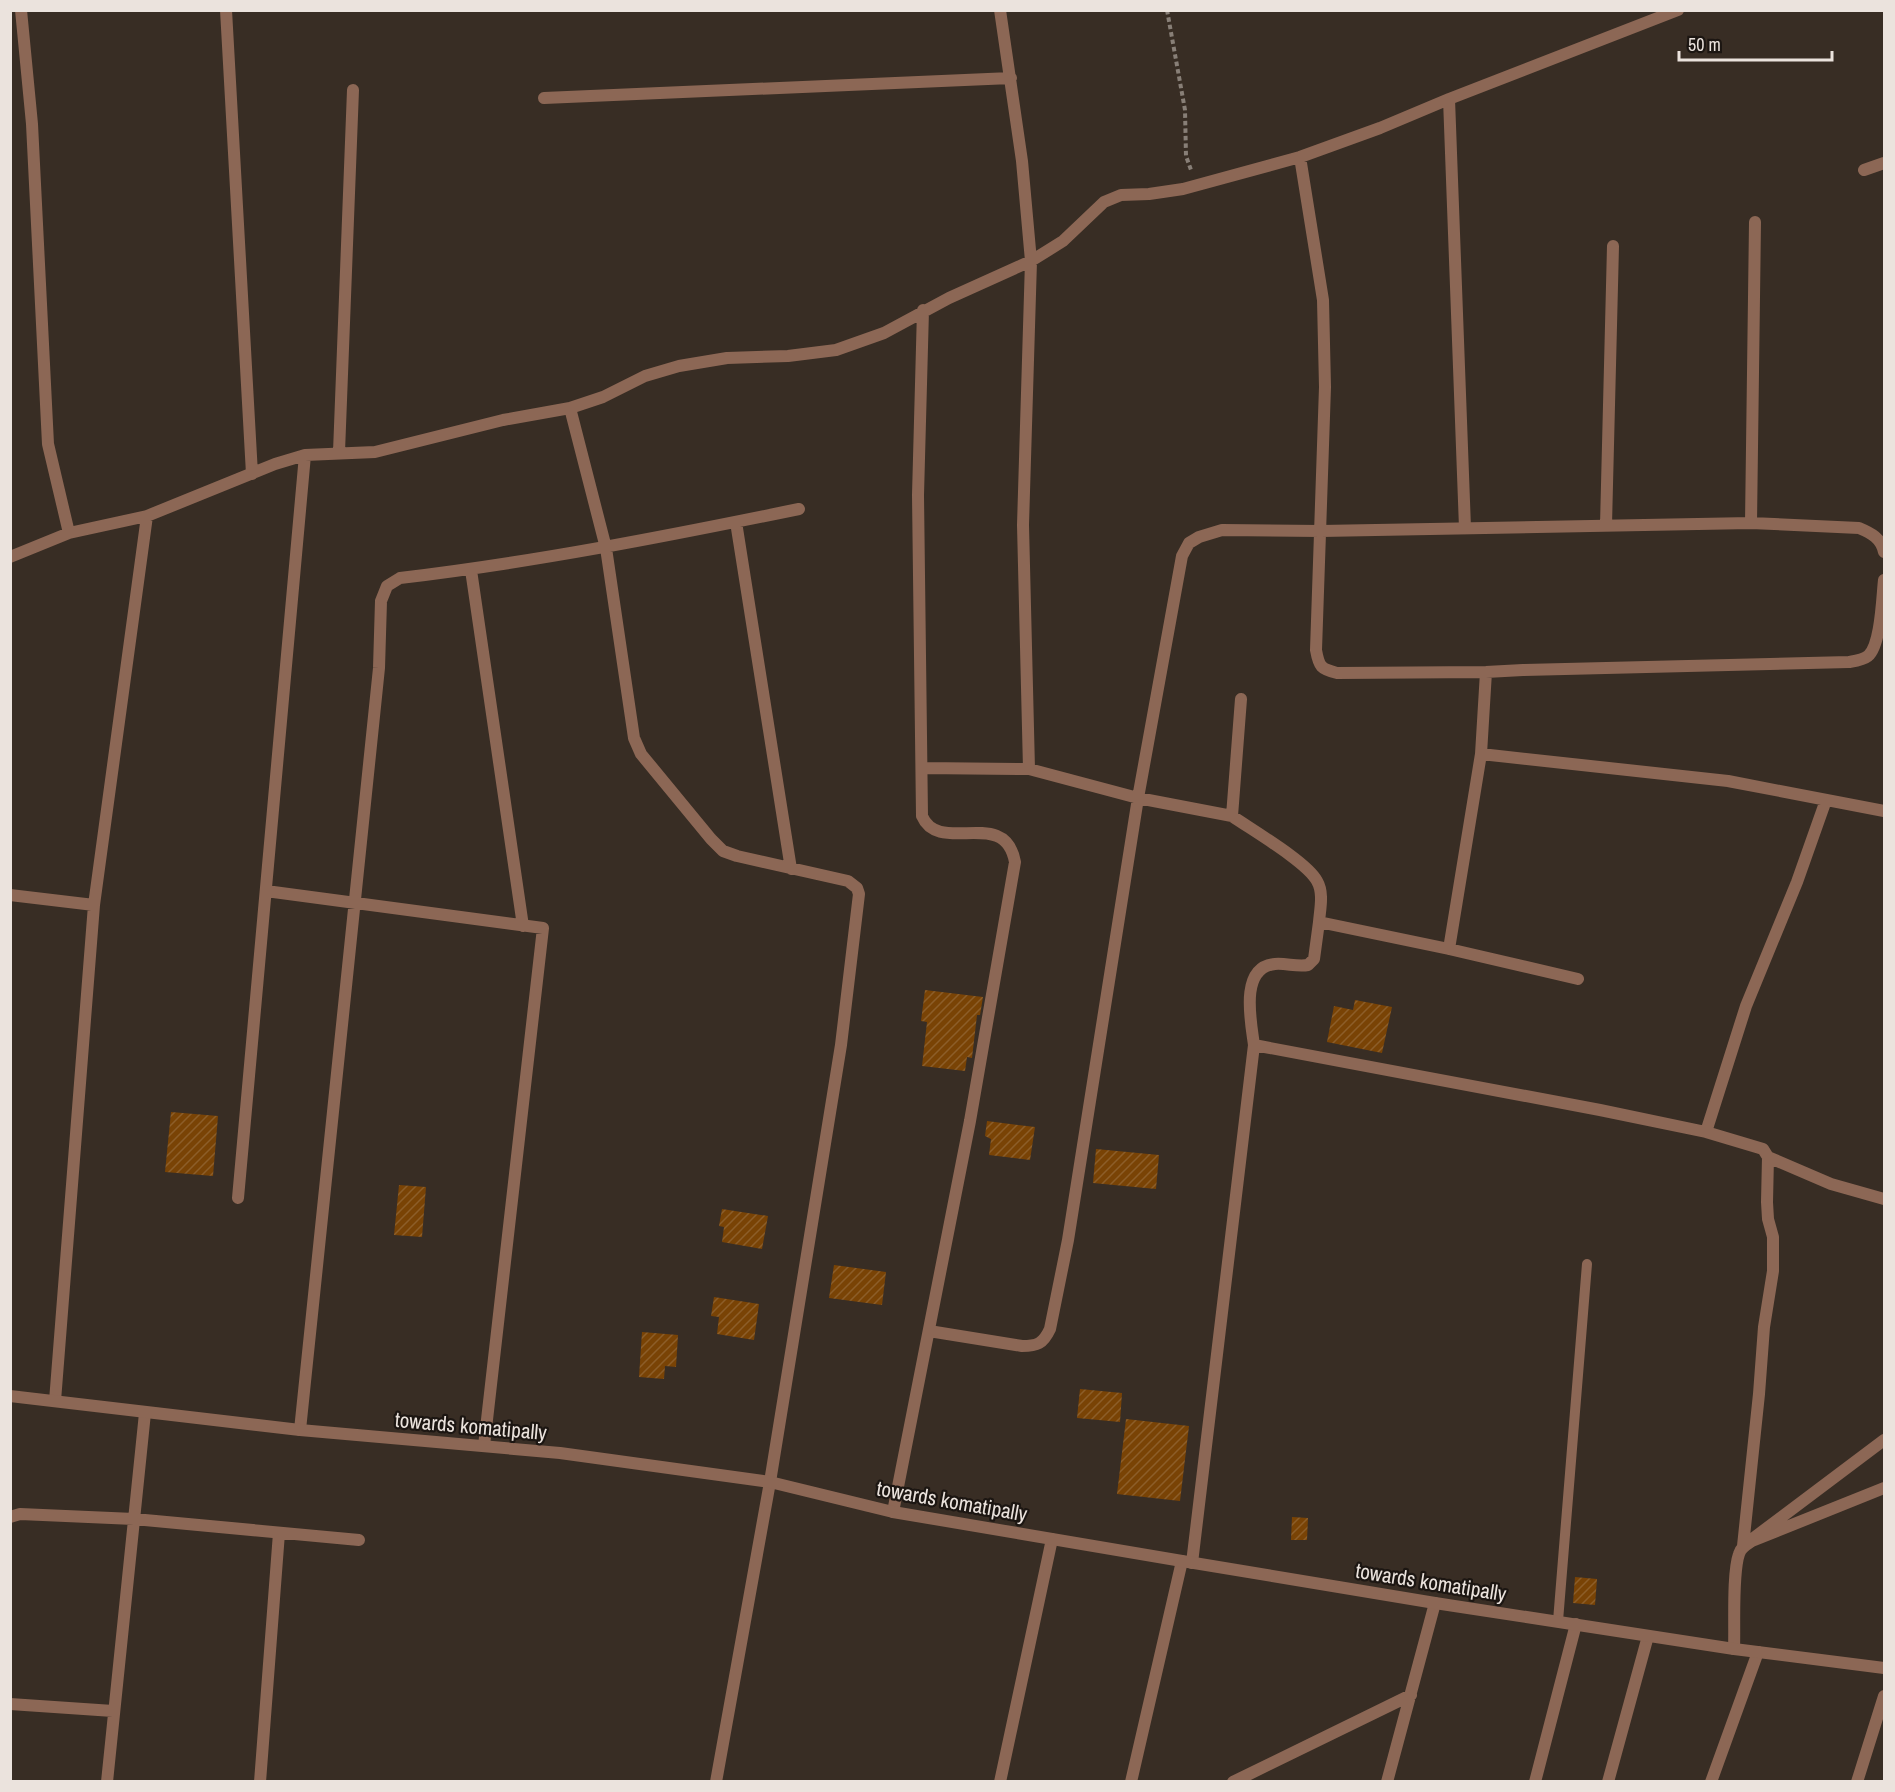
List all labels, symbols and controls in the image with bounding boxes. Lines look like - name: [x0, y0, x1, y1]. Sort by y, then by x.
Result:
- scale bar: [1679, 24, 1832, 62]
- text: 50 m: [1688, 32, 1721, 57]
- street label: towards komatipally: [394, 1405, 548, 1447]
- street label: towards komatipally: [875, 1474, 1030, 1529]
- street label: towards komatipally: [1354, 1556, 1509, 1608]

